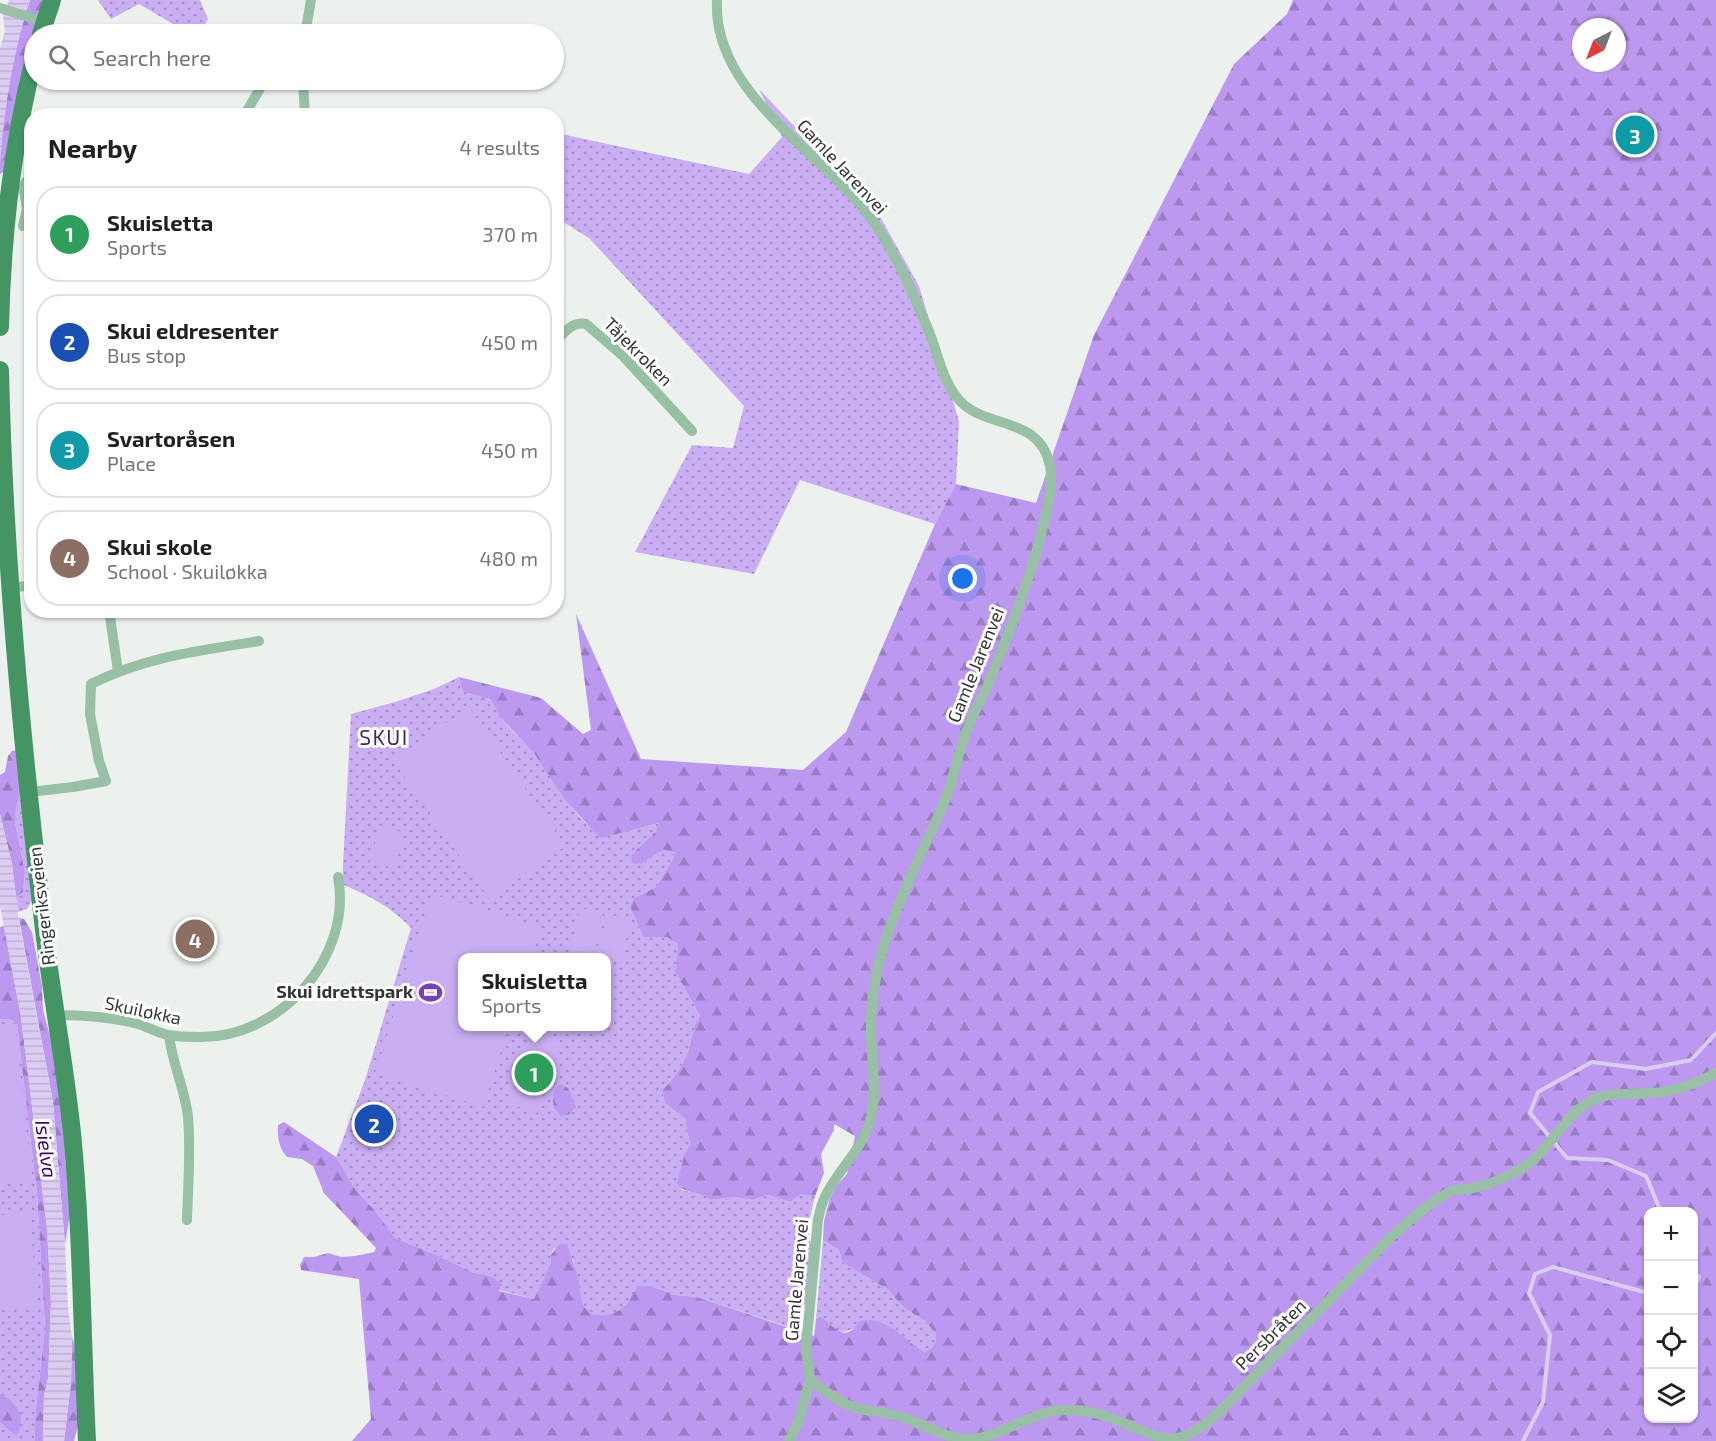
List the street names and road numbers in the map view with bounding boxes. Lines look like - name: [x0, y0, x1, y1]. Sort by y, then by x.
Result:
- street label: Gamle Jarenvei: [793, 114, 892, 219]
- street label: Tåjekroken: [600, 312, 678, 390]
- street label: Gamle Jarenvei: [942, 604, 1008, 725]
- street label: Ringeriksveien: [23, 846, 59, 967]
- street label: Skuiløkka: [103, 991, 184, 1029]
- street label: Gamle Jarenvei: [780, 1218, 812, 1342]
- street label: Persbråten: [1230, 1294, 1310, 1374]

